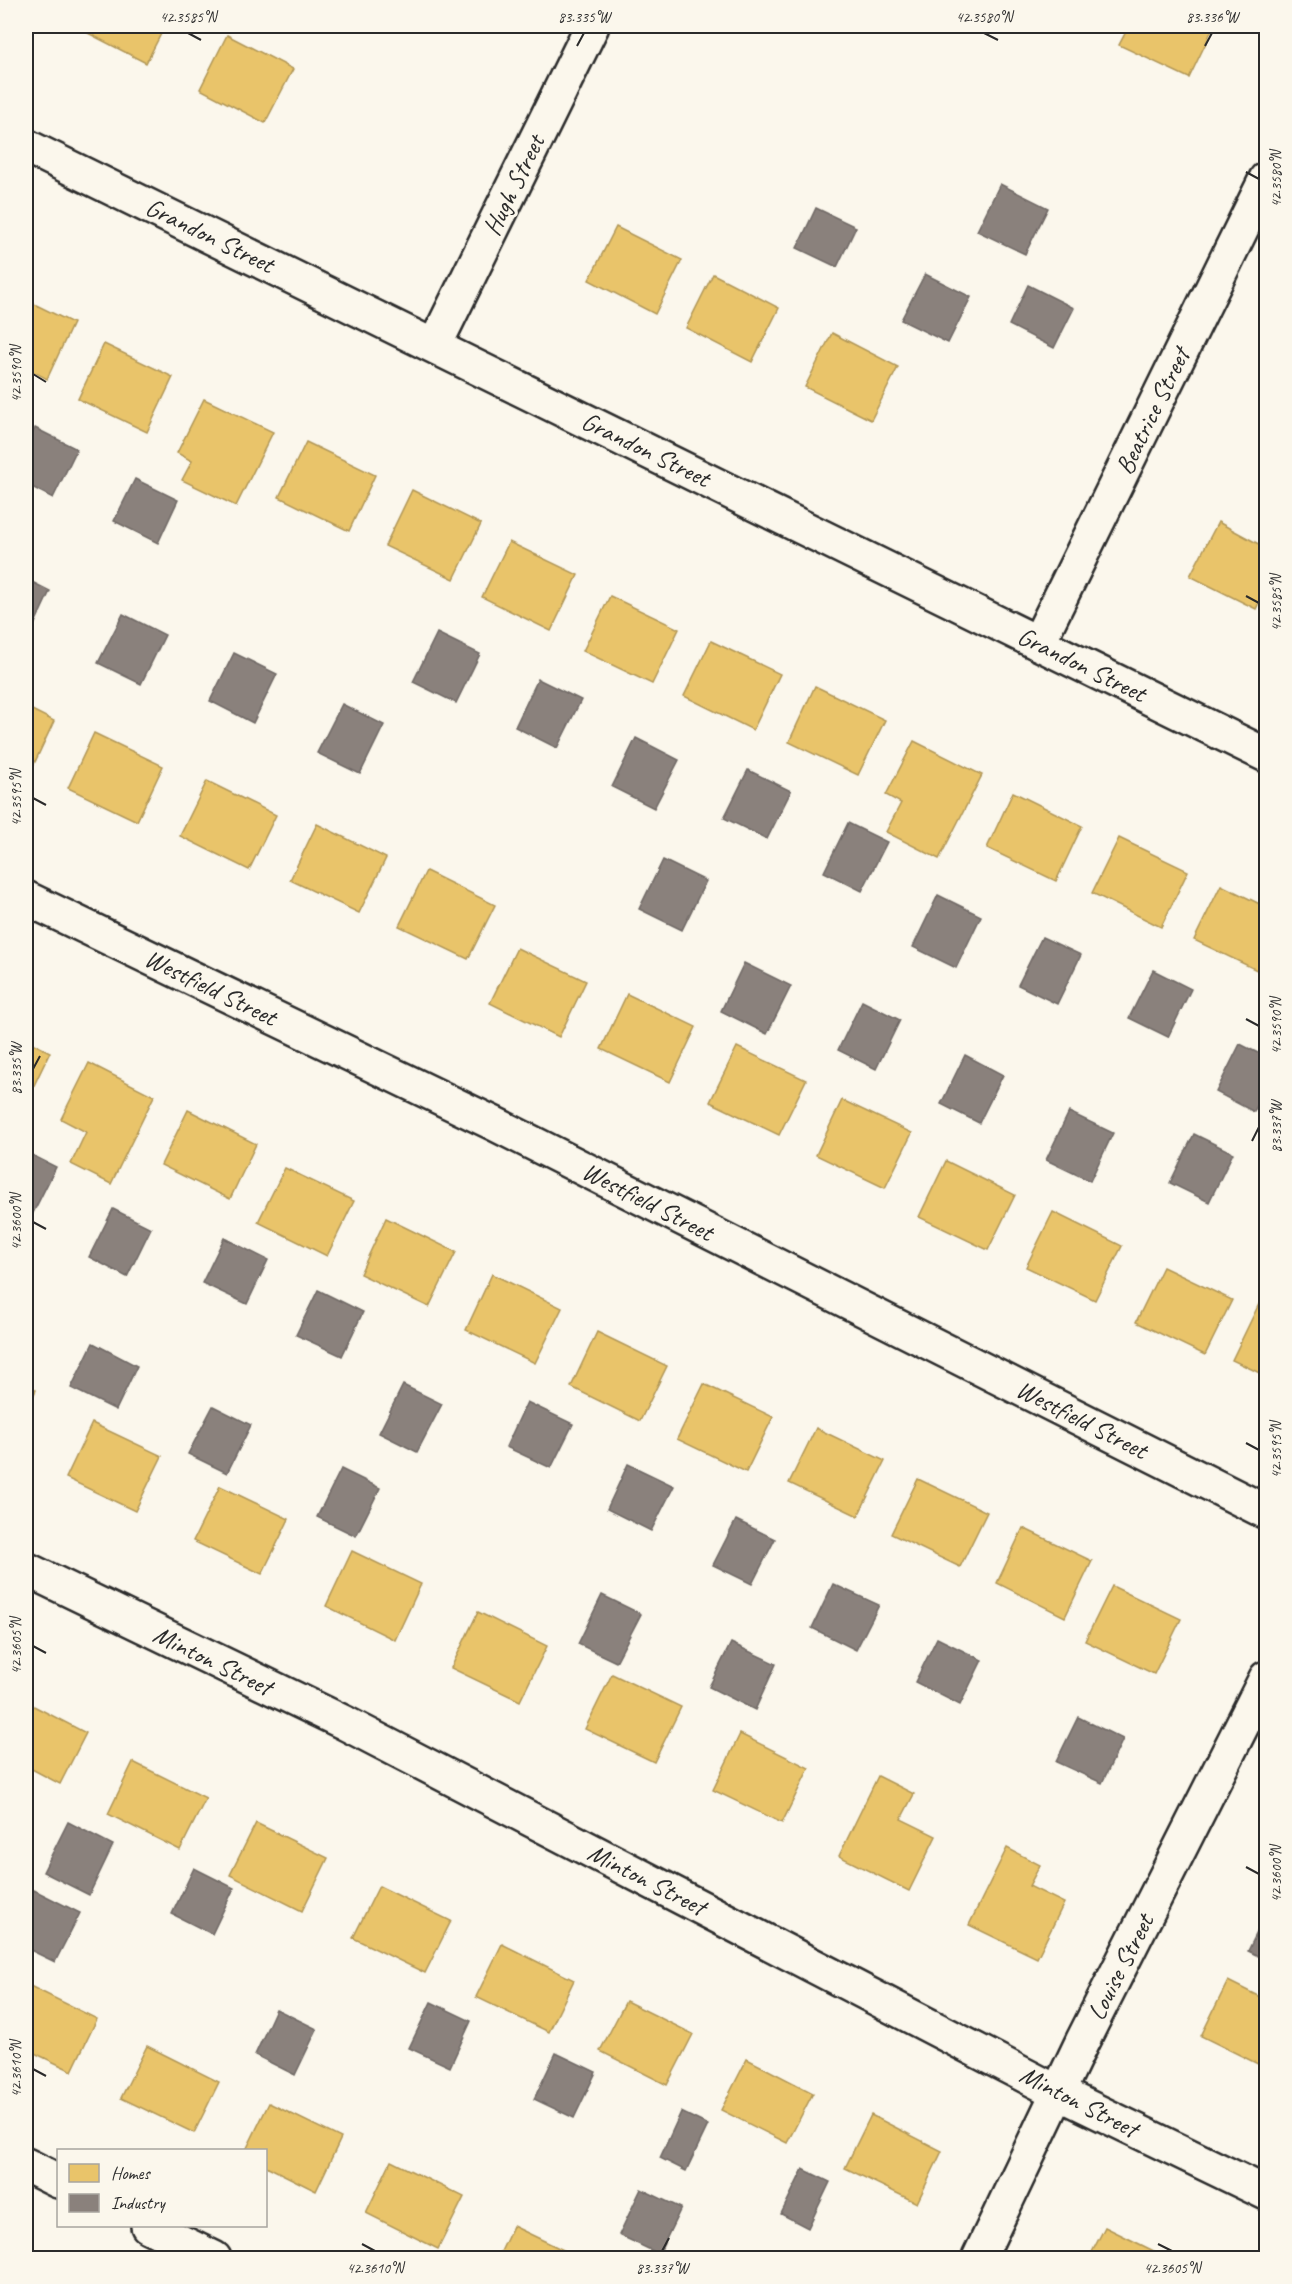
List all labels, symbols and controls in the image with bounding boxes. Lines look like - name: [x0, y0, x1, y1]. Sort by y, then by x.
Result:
- text: 42.3585°N: [160, 8, 219, 27]
- text: 83.335°W: [558, 8, 613, 27]
- text: 42.3580°N: [956, 8, 1015, 27]
- text: 83.336°W: [1186, 8, 1241, 27]
- street label: Hugh Street: [475, 127, 553, 241]
- text: 42.3580°N: [1267, 148, 1286, 207]
- street label: Grandon Street: [140, 190, 281, 282]
- street label: Beatrice Street: [1108, 340, 1199, 480]
- text: 42.3590°N: [7, 343, 26, 402]
- street label: Grandon Street: [576, 404, 717, 496]
- text: 42.3585°N: [1267, 572, 1286, 631]
- street label: Grandon Street: [1012, 619, 1153, 711]
- text: 42.3595°N: [7, 767, 26, 826]
- street label: Westfield Street: [140, 941, 284, 1035]
- text: 42.3590°N: [1267, 995, 1286, 1054]
- text: 83.335°W: [7, 1040, 26, 1095]
- text: 83.337°W: [1267, 1098, 1286, 1153]
- street label: Westfield Street: [577, 1154, 721, 1250]
- text: 42.3600°N: [7, 1191, 26, 1250]
- street label: Westfield Street: [1011, 1372, 1155, 1468]
- text: 42.3595°N: [1267, 1419, 1286, 1478]
- text: 42.3605°N: [7, 1615, 26, 1674]
- street label: Minton Street: [148, 1618, 281, 1705]
- street label: Minton Street: [582, 1836, 714, 1925]
- text: 42.3600°N: [1267, 1843, 1286, 1902]
- street label: Louise Street: [1080, 1907, 1162, 2026]
- text: 42.3610°N: [7, 2038, 26, 2097]
- street label: Minton Street: [1014, 2058, 1146, 2147]
- legend: [57, 2149, 267, 2227]
- text: Homes: [111, 2162, 151, 2184]
- text: Industry: [111, 2192, 166, 2214]
- text: 42.3610°N: [347, 2259, 406, 2278]
- text: 83.337°W: [636, 2259, 691, 2278]
- text: 42.3605°N: [1144, 2259, 1203, 2278]

